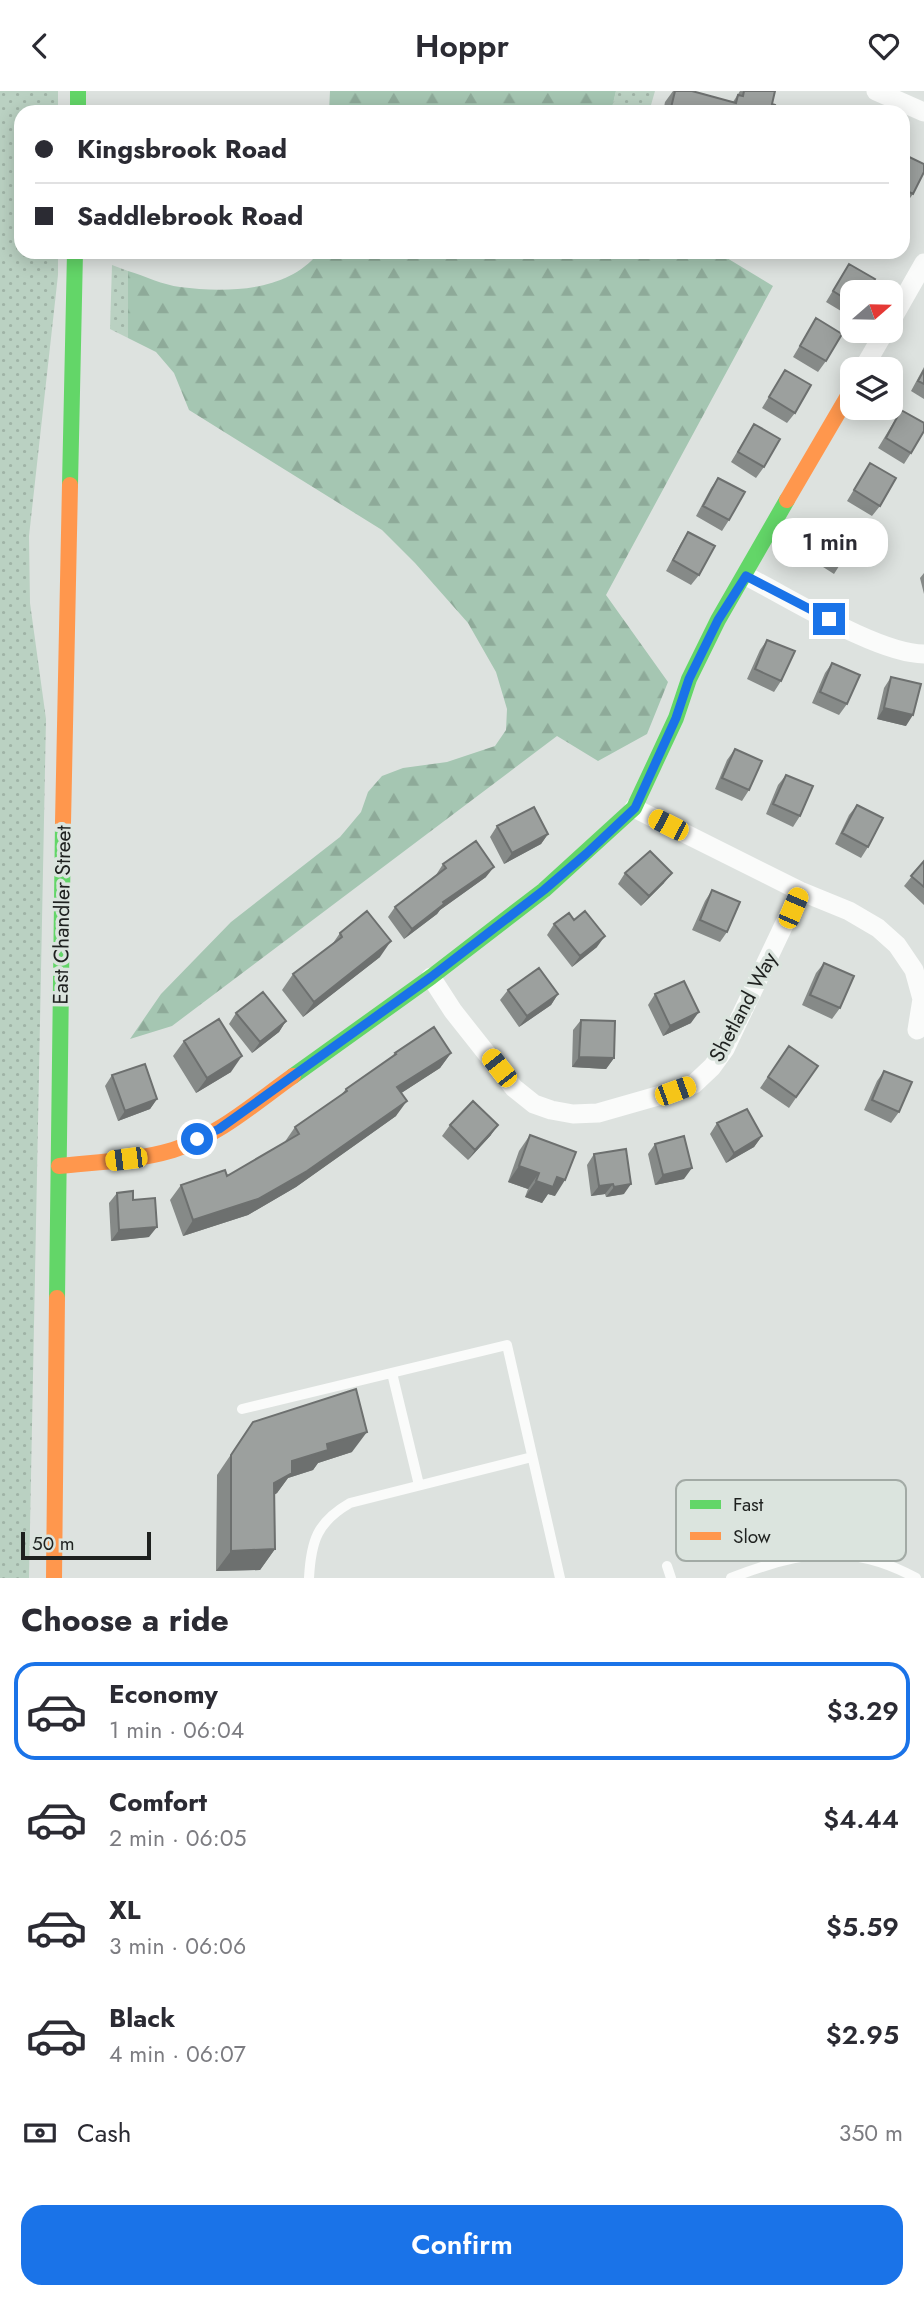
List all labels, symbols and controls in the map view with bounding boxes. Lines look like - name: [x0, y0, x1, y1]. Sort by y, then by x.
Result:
- text: Hoppr: [415, 23, 509, 69]
- icon: back: [21, 27, 59, 65]
- icon: heart: [865, 27, 903, 65]
- text: Kingsbrook Road: [77, 130, 287, 168]
- text: Saddlebrook Road: [77, 197, 303, 235]
- north arrow: [840, 280, 903, 343]
- map controls: [840, 280, 903, 420]
- button: layers: [840, 357, 903, 420]
- callout: 1 min: [771, 517, 887, 567]
- text: 1 min: [802, 525, 858, 559]
- route end: [813, 603, 845, 635]
- car: [645, 806, 692, 844]
- street label: East Chandler Street: [45, 825, 79, 1005]
- car: [776, 885, 811, 931]
- street label: Shetland Way: [701, 946, 785, 1067]
- car: [478, 1045, 521, 1091]
- car: [652, 1074, 699, 1108]
- route start: [181, 1123, 213, 1155]
- car: [104, 1146, 149, 1172]
- legend: [676, 1480, 906, 1561]
- text: Fast: [733, 1491, 764, 1518]
- text: Slow: [733, 1523, 771, 1550]
- scale bar: [21, 1529, 150, 1561]
- text: 50 m: [32, 1530, 75, 1557]
- text: Choose a ride: [21, 1597, 229, 1643]
- text: Economy: [109, 1675, 218, 1713]
- icon: car: [25, 1680, 88, 1743]
- text: $3.29: [827, 1692, 899, 1730]
- text: 1 min · 06:04: [109, 1713, 244, 1747]
- text: Comfort: [109, 1783, 207, 1821]
- icon: car: [25, 1788, 88, 1851]
- text: $4.44: [823, 1800, 899, 1838]
- text: 2 min · 06:05: [109, 1821, 246, 1855]
- text: XL: [109, 1891, 141, 1929]
- icon: car: [25, 1896, 88, 1959]
- text: $5.59: [826, 1908, 899, 1946]
- text: 3 min · 06:06: [109, 1929, 246, 1963]
- text: Black: [109, 1999, 175, 2037]
- icon: car: [25, 2004, 88, 2067]
- text: $2.95: [826, 2016, 899, 2054]
- text: 4 min · 06:07: [109, 2037, 246, 2071]
- icon: cash: [21, 2114, 59, 2152]
- text: Cash: [77, 2114, 131, 2152]
- text: 350 m: [839, 2116, 903, 2150]
- button: Confirm: [21, 2205, 903, 2285]

